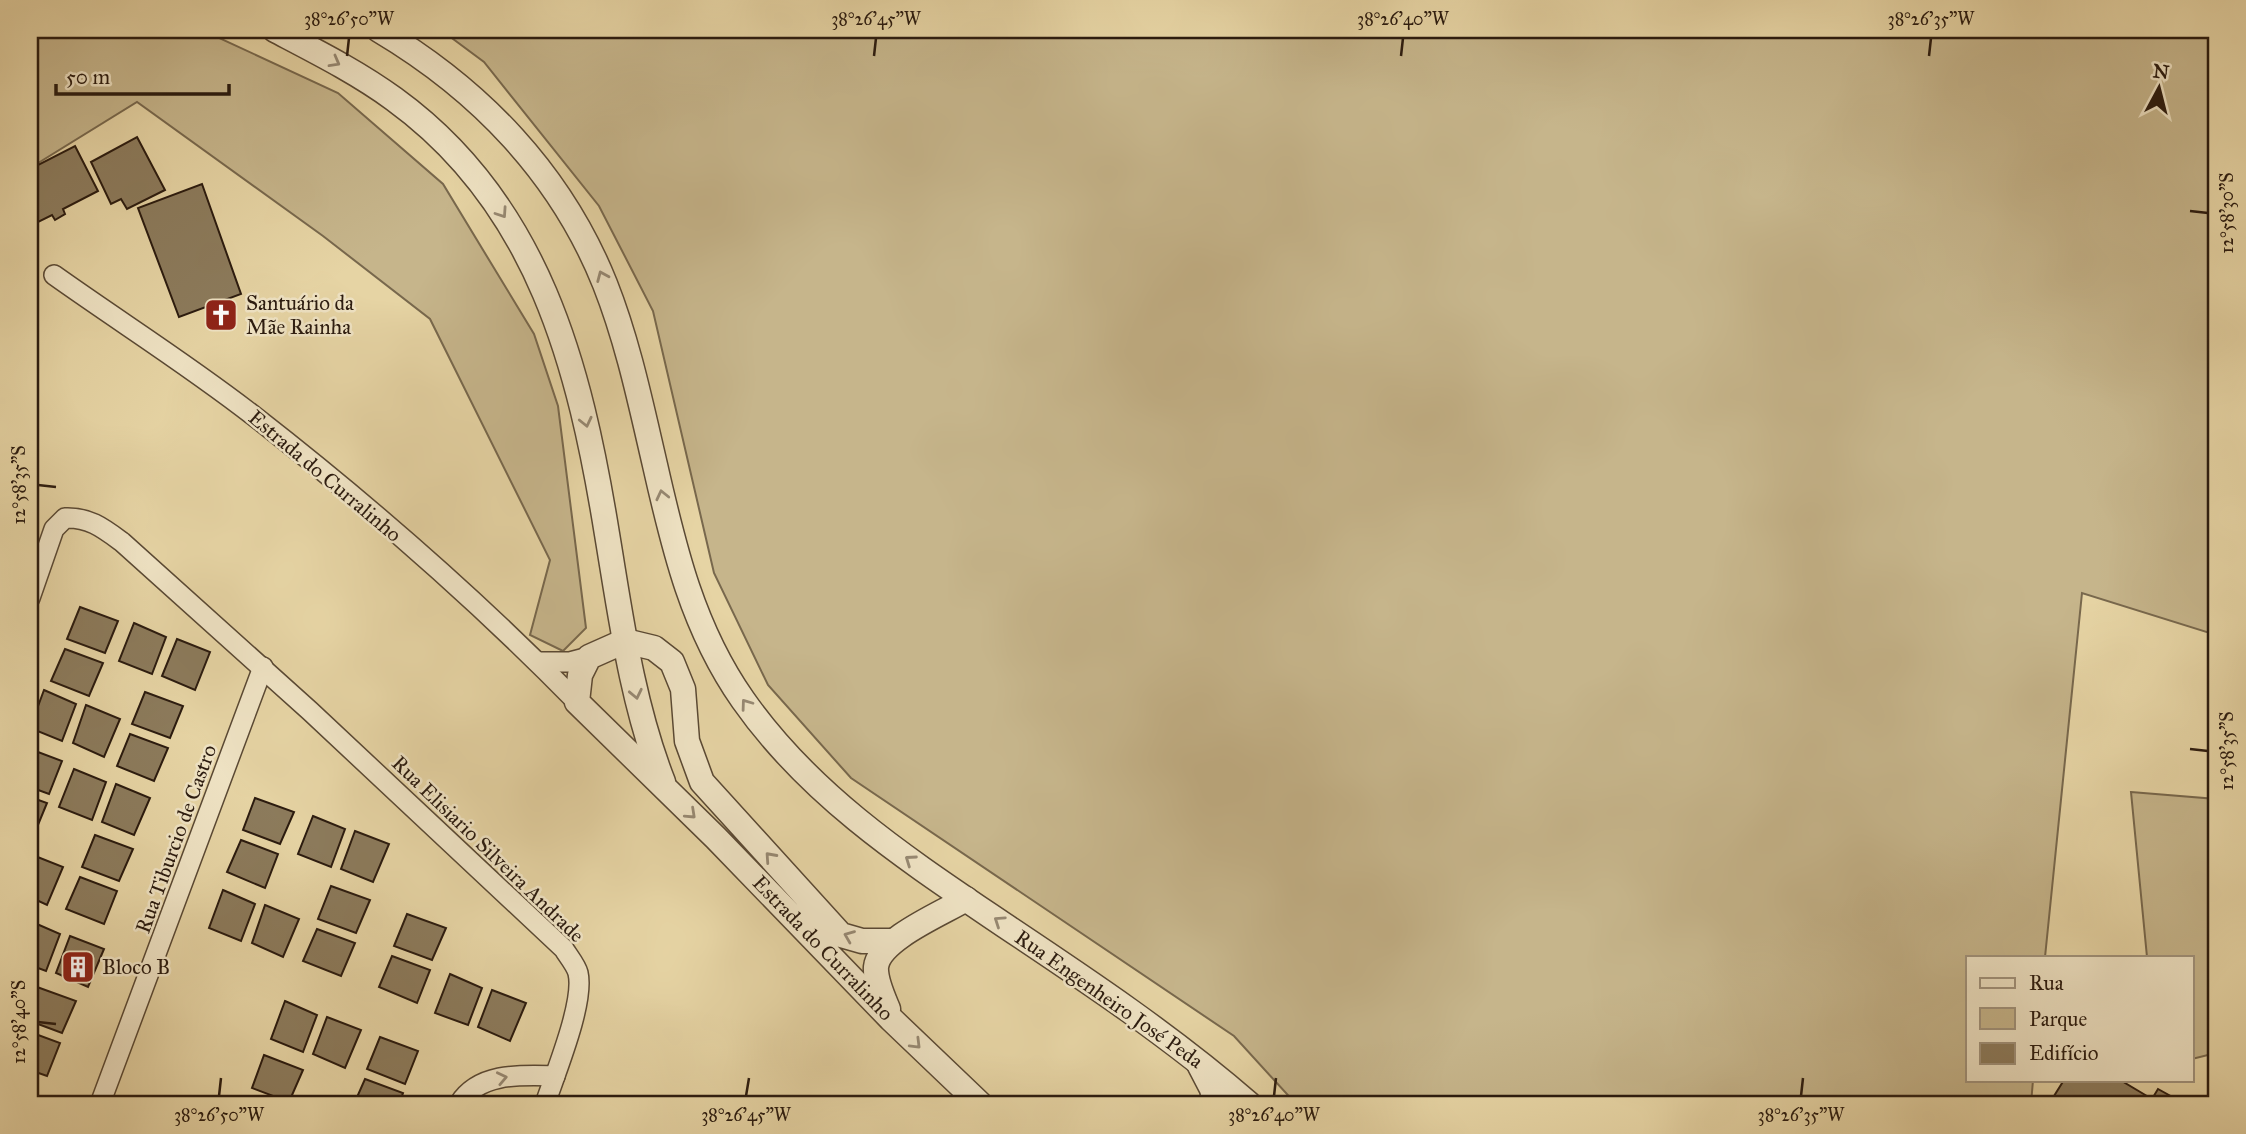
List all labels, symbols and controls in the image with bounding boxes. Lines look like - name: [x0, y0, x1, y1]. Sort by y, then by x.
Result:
- text: 38°26'50"W: [304, 8, 395, 30]
- text: 38°26'45"W: [831, 8, 922, 30]
- text: 38°26'40"W: [1357, 8, 1450, 30]
- text: 38°26'35"W: [1888, 8, 1975, 30]
- scale bar: [56, 52, 229, 96]
- north arrow: [2124, 52, 2194, 122]
- one-way arrow: [327, 54, 340, 67]
- text: N: [2152, 59, 2170, 84]
- text: 50 m: [66, 64, 111, 90]
- text: 12°58'30"S: [2216, 172, 2238, 254]
- one-way arrow: [494, 205, 507, 218]
- one-way arrow: [596, 271, 610, 283]
- place label: Santuário da Mãe Rainha: [246, 290, 354, 340]
- church icon: Santuário da Mãe Rainha: [202, 296, 240, 334]
- street label: Estrada do Curralinho: [243, 404, 407, 548]
- one-way arrow: [577, 416, 592, 428]
- text: 12°58'35"S: [8, 445, 30, 525]
- one-way arrow: [656, 490, 670, 502]
- one-way arrow: [628, 688, 643, 700]
- one-way arrow: [742, 699, 755, 712]
- text: 12°58'35"S: [2216, 711, 2238, 791]
- street label: Rua Tiburcio de Castro: [130, 741, 222, 937]
- street label: Rua Elisiario Silveira Andrade: [386, 750, 590, 948]
- one-way arrow: [683, 806, 696, 819]
- one-way arrow: [765, 852, 778, 865]
- one-way arrow: [905, 856, 918, 868]
- street label: Estrada do Curralinho: [747, 870, 899, 1026]
- one-way arrow: [994, 917, 1007, 930]
- street label: Rua Engenheiro José Peda: [1010, 924, 1208, 1074]
- one-way arrow: [844, 931, 856, 945]
- building icon: Bloco B: [59, 948, 97, 986]
- place label: Bloco B: [102, 954, 170, 980]
- legend: [1966, 956, 2194, 1082]
- text: Rua: [2029, 970, 2064, 996]
- text: 12°58'40"S: [8, 980, 30, 1064]
- text: Parque: [2029, 1006, 2088, 1032]
- one-way arrow: [908, 1036, 921, 1049]
- text: Edifício: [2029, 1040, 2099, 1066]
- one-way arrow: [496, 1072, 508, 1087]
- text: 38°26'50"W: [174, 1104, 265, 1126]
- text: 38°26'45"W: [701, 1104, 792, 1126]
- text: 38°26'40"W: [1228, 1104, 1321, 1126]
- text: 38°26'35"W: [1758, 1104, 1845, 1126]

